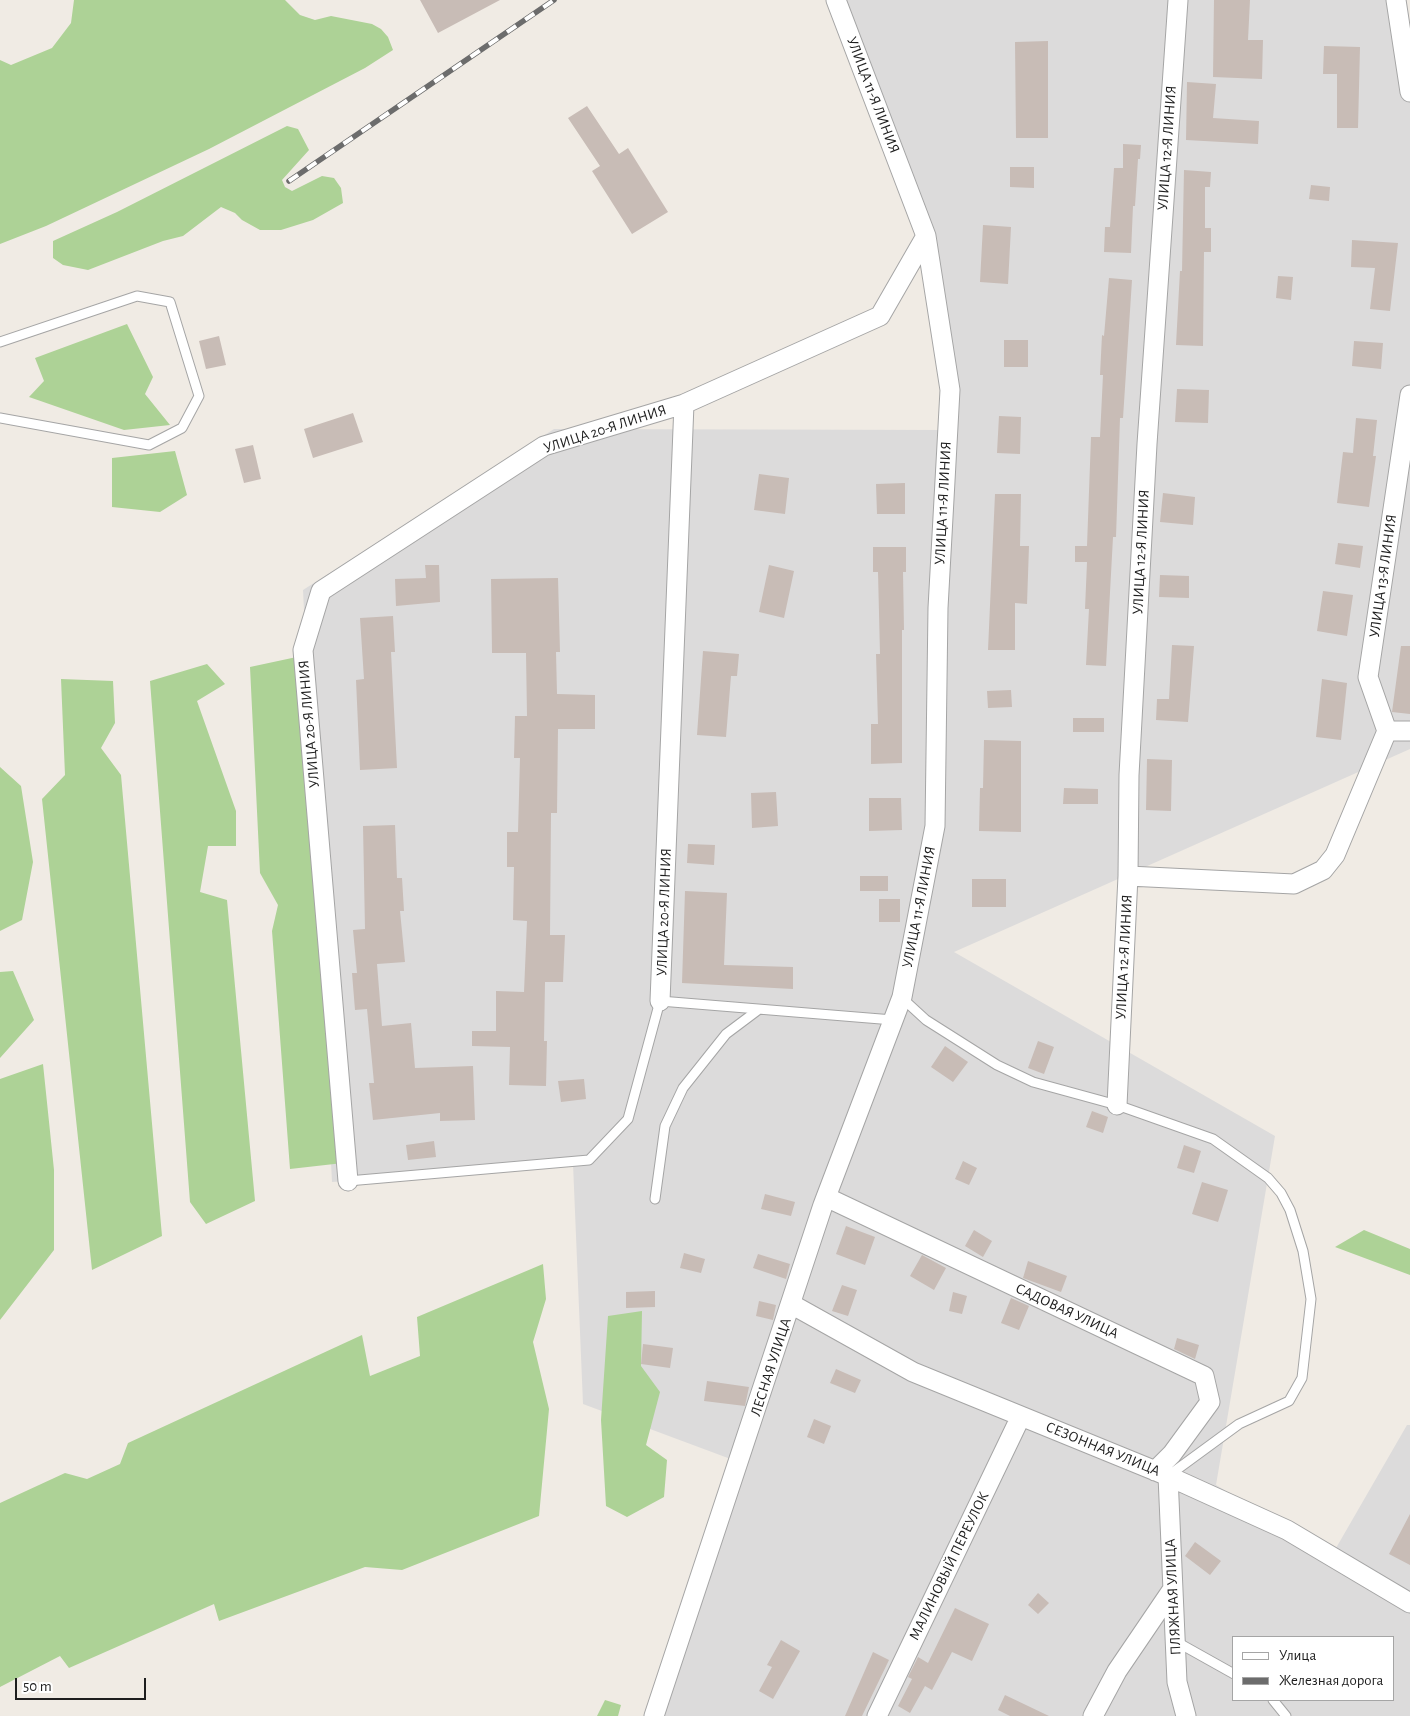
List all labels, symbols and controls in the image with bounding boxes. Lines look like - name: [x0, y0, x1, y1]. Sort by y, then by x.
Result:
- street label: УЛИЦА 11-Я ЛИНИЯ: [842, 34, 904, 156]
- street label: УЛИЦА 12-Я ЛИНИЯ: [1154, 85, 1180, 211]
- street label: УЛИЦА 20-Я ЛИНИЯ: [541, 401, 669, 457]
- street label: УЛИЦА 11-Я ЛИНИЯ: [931, 441, 955, 565]
- street label: УЛИЦА 12-Я ЛИНИЯ: [1129, 489, 1153, 615]
- street label: УЛИЦА 13-Я ЛИНИЯ: [1365, 513, 1401, 639]
- street label: УЛИЦА 20-Я ЛИНИЯ: [294, 659, 324, 789]
- street label: УЛИЦА 11-Я ЛИНИЯ: [898, 845, 940, 969]
- street label: УЛИЦА 20-Я ЛИНИЯ: [653, 848, 675, 976]
- street label: УЛИЦА 12-Я ЛИНИЯ: [1112, 894, 1136, 1020]
- street label: САДОВАЯ УЛИЦА: [1013, 1279, 1121, 1343]
- street label: ЛЕСНАЯ УЛИЦА: [747, 1316, 795, 1418]
- street label: СЕЗОННАЯ УЛИЦА: [1043, 1418, 1163, 1480]
- street label: МАЛИНОВЫЙ ПЕРЕУЛОК: [905, 1489, 993, 1643]
- street label: ПЛЯЖНАЯ УЛИЦА: [1161, 1538, 1185, 1656]
- legend: [1232, 1636, 1395, 1701]
- text: Улица: [1279, 1648, 1316, 1663]
- scale bar: [18, 1668, 149, 1700]
- text: Железная дорога: [1279, 1673, 1383, 1688]
- text: 50 m: [23, 1679, 52, 1694]

